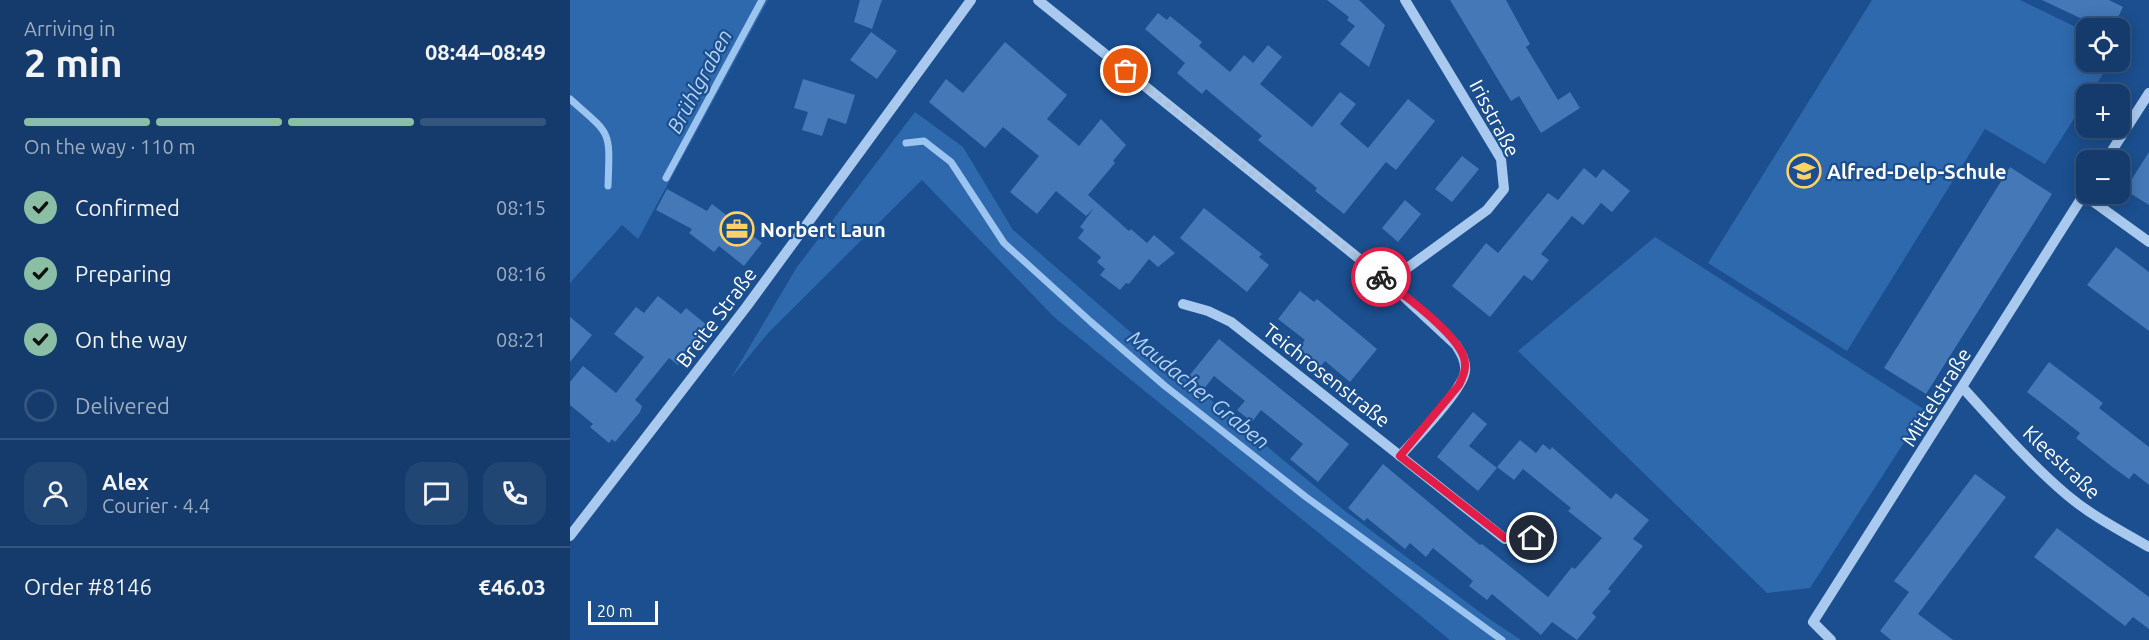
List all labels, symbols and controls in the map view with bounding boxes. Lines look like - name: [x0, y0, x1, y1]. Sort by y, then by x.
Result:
- text: Arriving in: [24, 17, 115, 40]
- map controls: [2076, 18, 2130, 204]
- button: locate: [2076, 18, 2130, 72]
- water label: Brühlgraben: [662, 25, 736, 137]
- text: 08:44–08:49: [425, 39, 546, 64]
- text: 2 min: [24, 41, 123, 84]
- pin: [1100, 45, 1151, 96]
- icon: bag: [1109, 54, 1142, 87]
- street label: Irisstraße: [1465, 76, 1525, 160]
- button: +: [2076, 84, 2130, 138]
- text: On the way · 110 m: [24, 135, 196, 158]
- button: −: [2076, 150, 2130, 204]
- school or university icon: Alfred-Delp-Schule: [1786, 153, 1822, 189]
- place label: Alfred-Delp-Schule: [1827, 160, 2007, 183]
- icon: check: [24, 191, 57, 224]
- text: Confirmed: [75, 195, 180, 220]
- text: 08:15: [496, 196, 546, 219]
- office icon: Norbert Laun: [719, 211, 755, 247]
- place label: Norbert Laun: [760, 218, 886, 241]
- courier: [1351, 247, 1411, 307]
- icon: check: [24, 257, 57, 290]
- text: Preparing: [75, 261, 172, 286]
- icon: bike: [1365, 261, 1398, 294]
- text: 08:16: [496, 262, 546, 285]
- street label: Breite Straße: [671, 263, 761, 371]
- street label: Teichrosenstraße: [1259, 318, 1395, 432]
- icon: check: [24, 323, 57, 356]
- water label: Maudacher Graben: [1123, 325, 1275, 453]
- text: On the way: [75, 327, 187, 352]
- text: 08:21: [496, 328, 546, 351]
- street label: Mittelstraße: [1897, 344, 1975, 450]
- text: Delivered: [75, 393, 170, 418]
- street label: Kleestraße: [2019, 421, 2105, 503]
- button: person: [24, 462, 87, 525]
- button: chat: [405, 462, 468, 525]
- button: phone: [483, 462, 546, 525]
- text: Alex: [102, 469, 149, 494]
- text: Courier · 4.4: [102, 494, 210, 517]
- pin: [1506, 512, 1557, 563]
- icon: home: [1515, 521, 1548, 554]
- text: Order #8146: [24, 574, 152, 599]
- text: €46.03: [479, 574, 546, 599]
- scale bar: [588, 598, 658, 626]
- text: 20 m: [597, 602, 633, 620]

